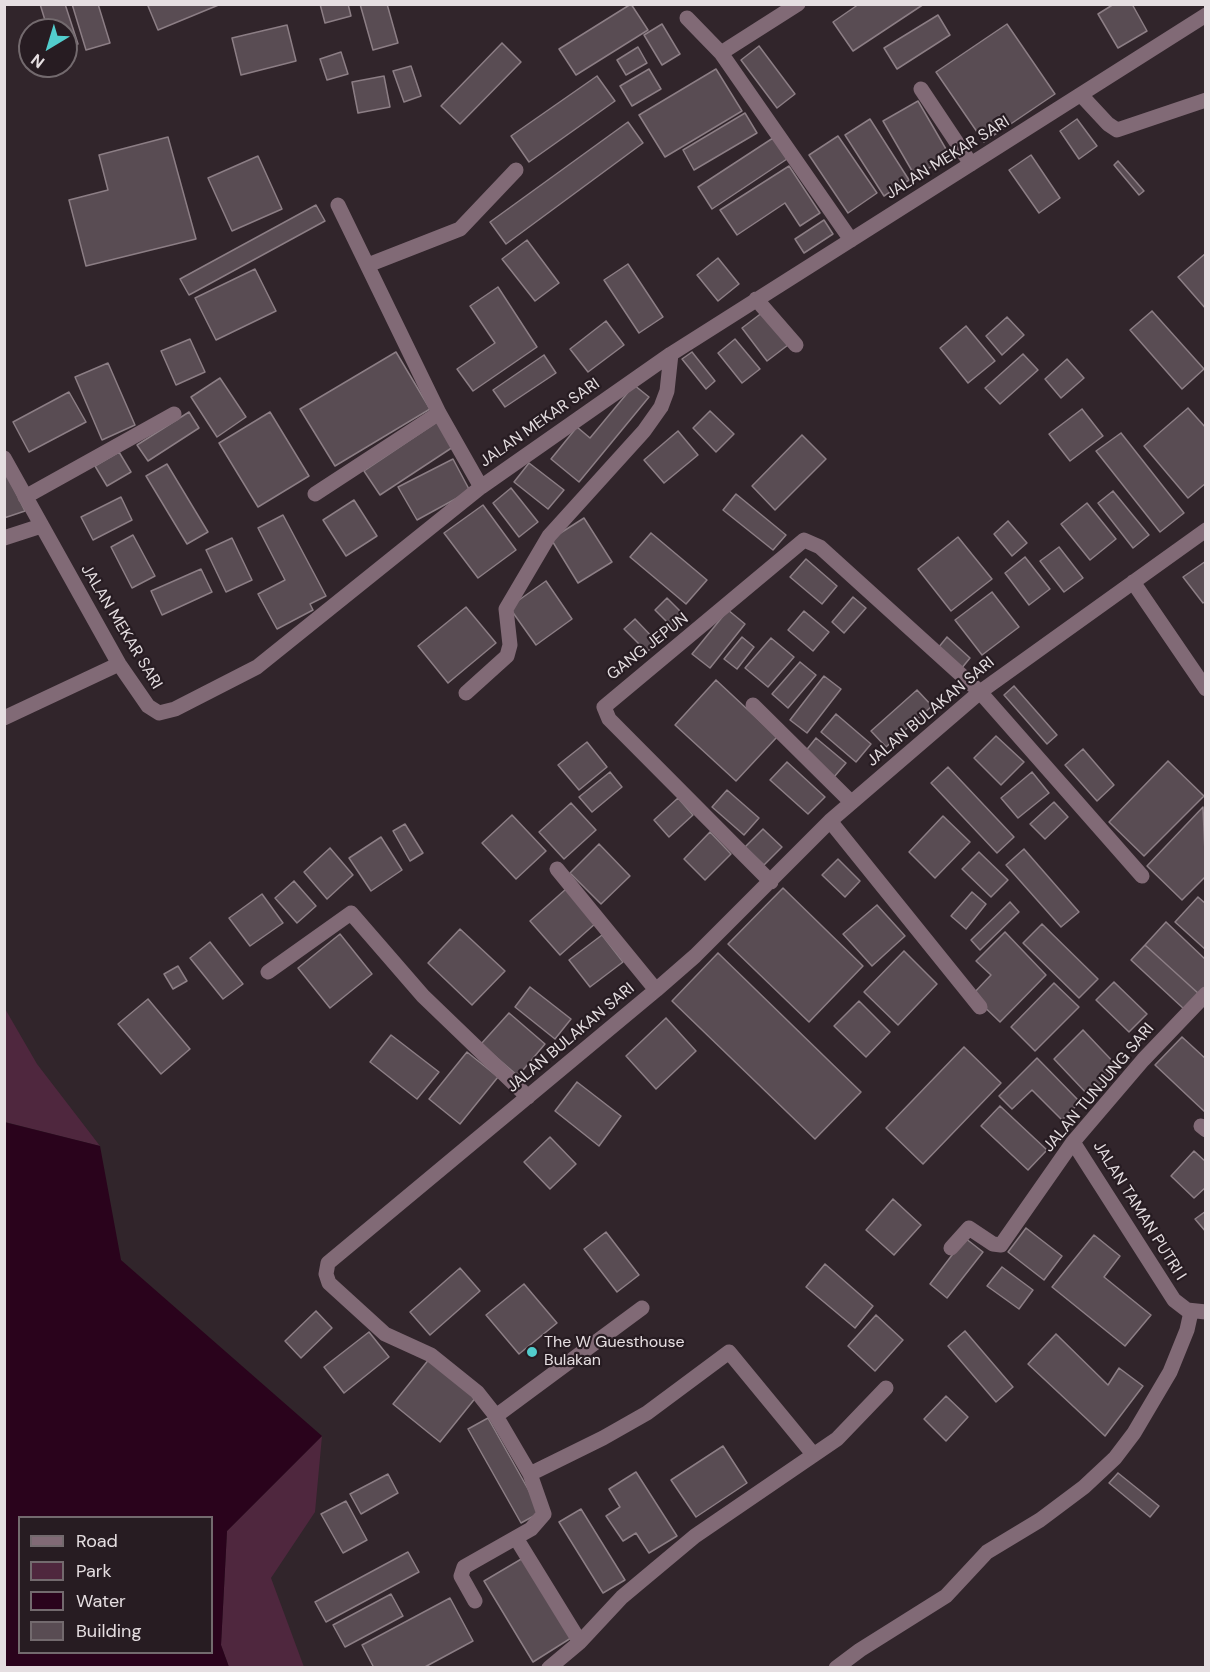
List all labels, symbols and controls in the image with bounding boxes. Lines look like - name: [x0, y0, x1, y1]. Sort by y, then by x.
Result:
- north arrow: [18, 18, 78, 78]
- text: N: [27, 49, 49, 73]
- street label: JALAN MEKAR SARI: [883, 112, 1013, 204]
- street label: JALAN MEKAR SARI: [476, 374, 604, 472]
- street label: JALAN MEKAR SARI: [76, 561, 166, 693]
- street label: GANG JEPUN: [603, 609, 693, 685]
- street label: JALAN BULAKAN SARI: [863, 653, 999, 771]
- street label: JALAN BULAKAN SARI: [503, 979, 639, 1097]
- street label: JALAN TUNJUNG SARI: [1040, 1020, 1158, 1156]
- street label: JALAN TAMAN PUTRI I: [1088, 1138, 1190, 1284]
- place label: The W Guesthouse Bulakan: [544, 1333, 685, 1371]
- marker: The W Guesthouse Bulakan: [525, 1345, 539, 1359]
- legend: [18, 1516, 213, 1654]
- text: Road: [76, 1529, 118, 1553]
- text: Park: [76, 1559, 112, 1583]
- text: Water: [76, 1589, 126, 1613]
- text: Building: [76, 1619, 141, 1643]

